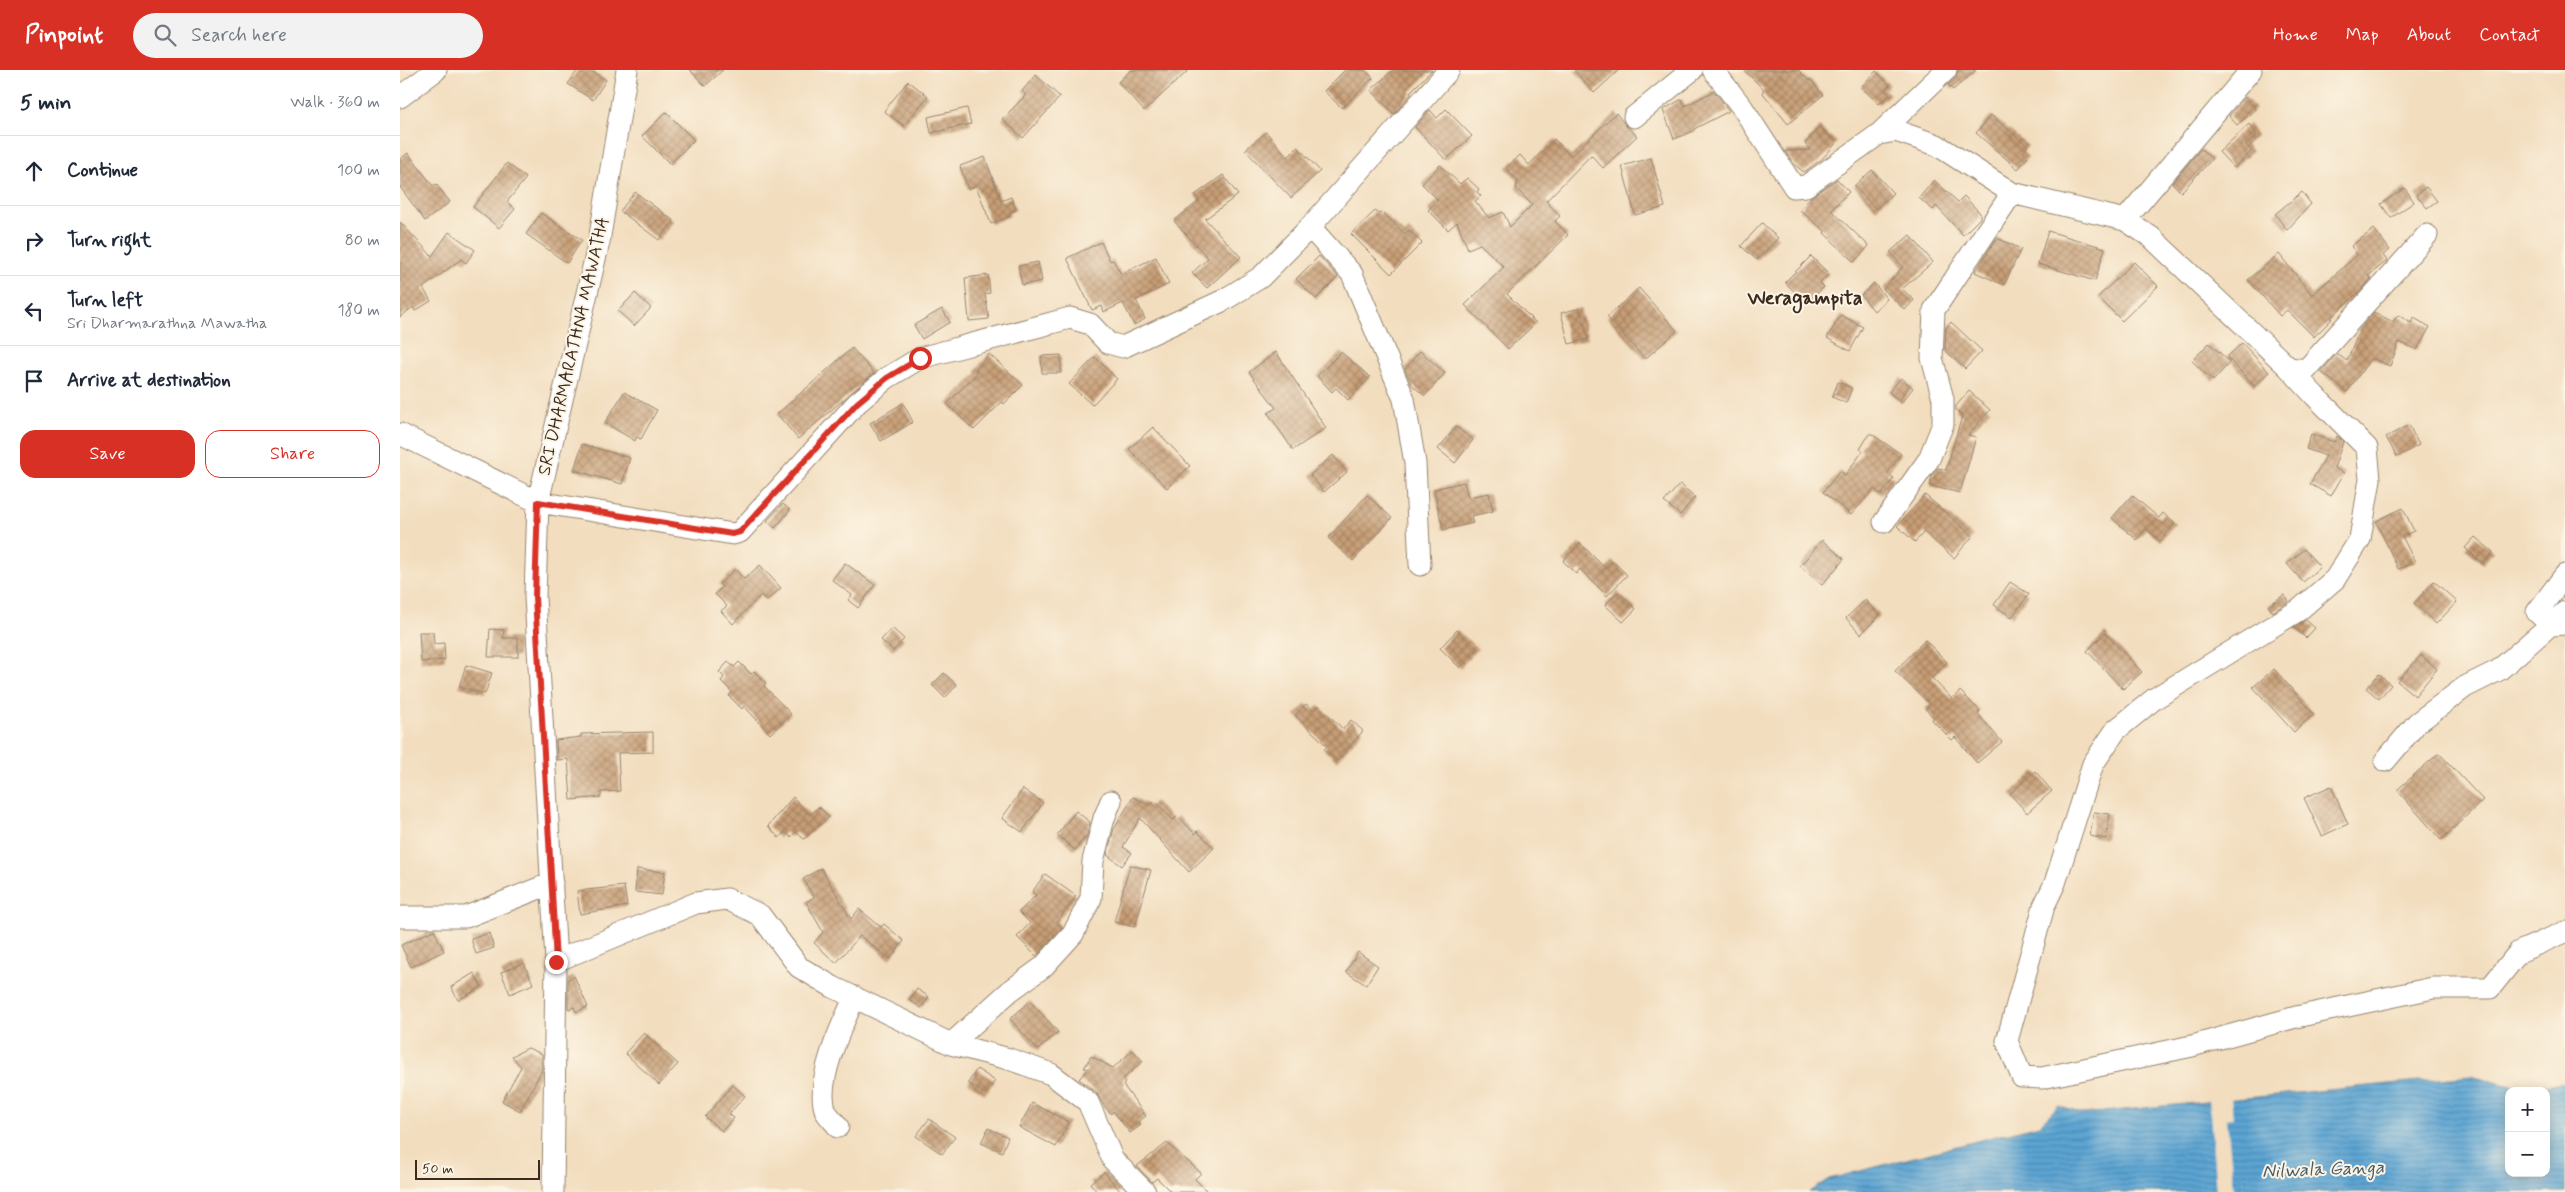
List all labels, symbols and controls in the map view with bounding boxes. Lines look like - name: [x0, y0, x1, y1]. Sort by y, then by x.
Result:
- search box: [133, 13, 483, 58]
- text: Pinpoint: [25, 20, 103, 51]
- icon: search: [151, 21, 179, 49]
- text: Search here: [191, 23, 287, 48]
- text: Home: [2273, 23, 2318, 47]
- text: Map: [2346, 23, 2379, 47]
- text: About: [2407, 23, 2451, 47]
- text: Contact: [2479, 23, 2540, 47]
- text: 5 min: [20, 89, 72, 117]
- text: Walk · 360 m: [290, 92, 380, 113]
- icon: ahead: [20, 157, 48, 185]
- text: Continue: [67, 158, 138, 183]
- text: 100 m: [337, 160, 380, 181]
- street label: SRI DHARMARATHNA MAWATHA: [533, 215, 615, 478]
- icon: right: [20, 227, 48, 255]
- text: Turn right: [67, 228, 151, 253]
- text: 80 m: [345, 230, 380, 251]
- district label: Weragampita: [1747, 285, 1863, 314]
- text: Turn left: [67, 288, 143, 313]
- icon: left: [20, 297, 48, 325]
- text: 180 m: [337, 300, 380, 321]
- text: Sri Dharmarathna Mawatha: [67, 313, 267, 334]
- route start: [909, 347, 932, 370]
- icon: arrive: [20, 367, 48, 395]
- text: Arrive at destination: [67, 368, 231, 393]
- button: Save: [20, 430, 195, 478]
- button: Share: [205, 430, 380, 478]
- route end: [545, 951, 568, 974]
- map controls: [2505, 1087, 2550, 1177]
- button: +: [2505, 1087, 2550, 1132]
- button: −: [2505, 1132, 2550, 1177]
- water label: Nilwala Ganga: [2262, 1155, 2385, 1184]
- scale bar: [415, 1157, 540, 1180]
- text: 50 m: [422, 1160, 453, 1178]

